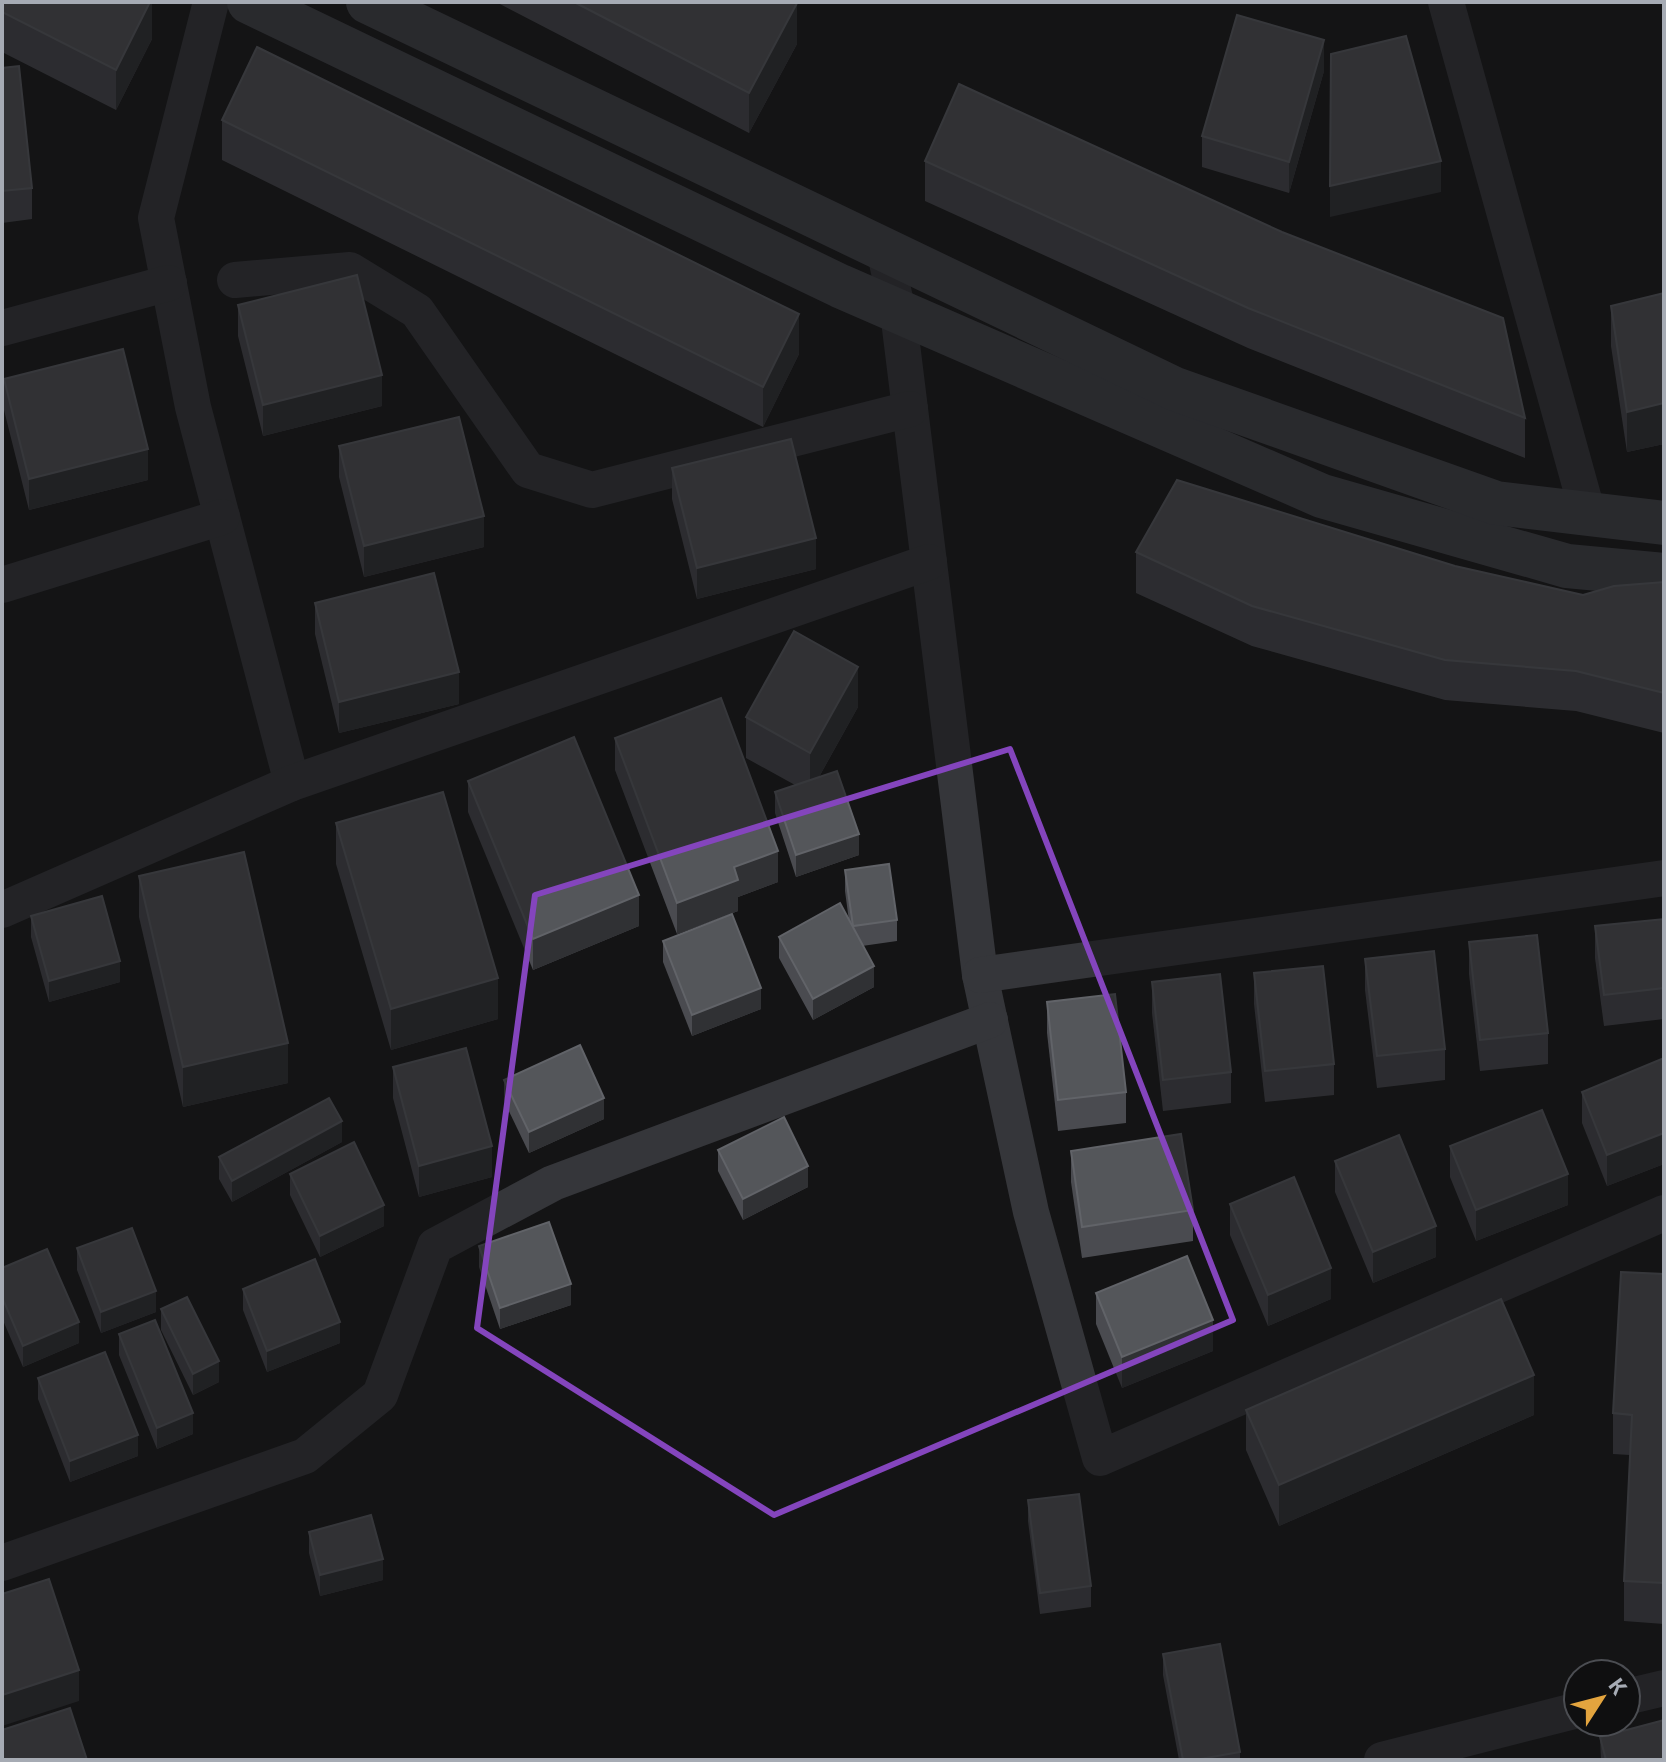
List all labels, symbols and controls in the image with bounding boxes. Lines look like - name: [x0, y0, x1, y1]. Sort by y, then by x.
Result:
- north arrow: [1562, 1658, 1642, 1738]
- text: K: [1604, 1672, 1634, 1699]

